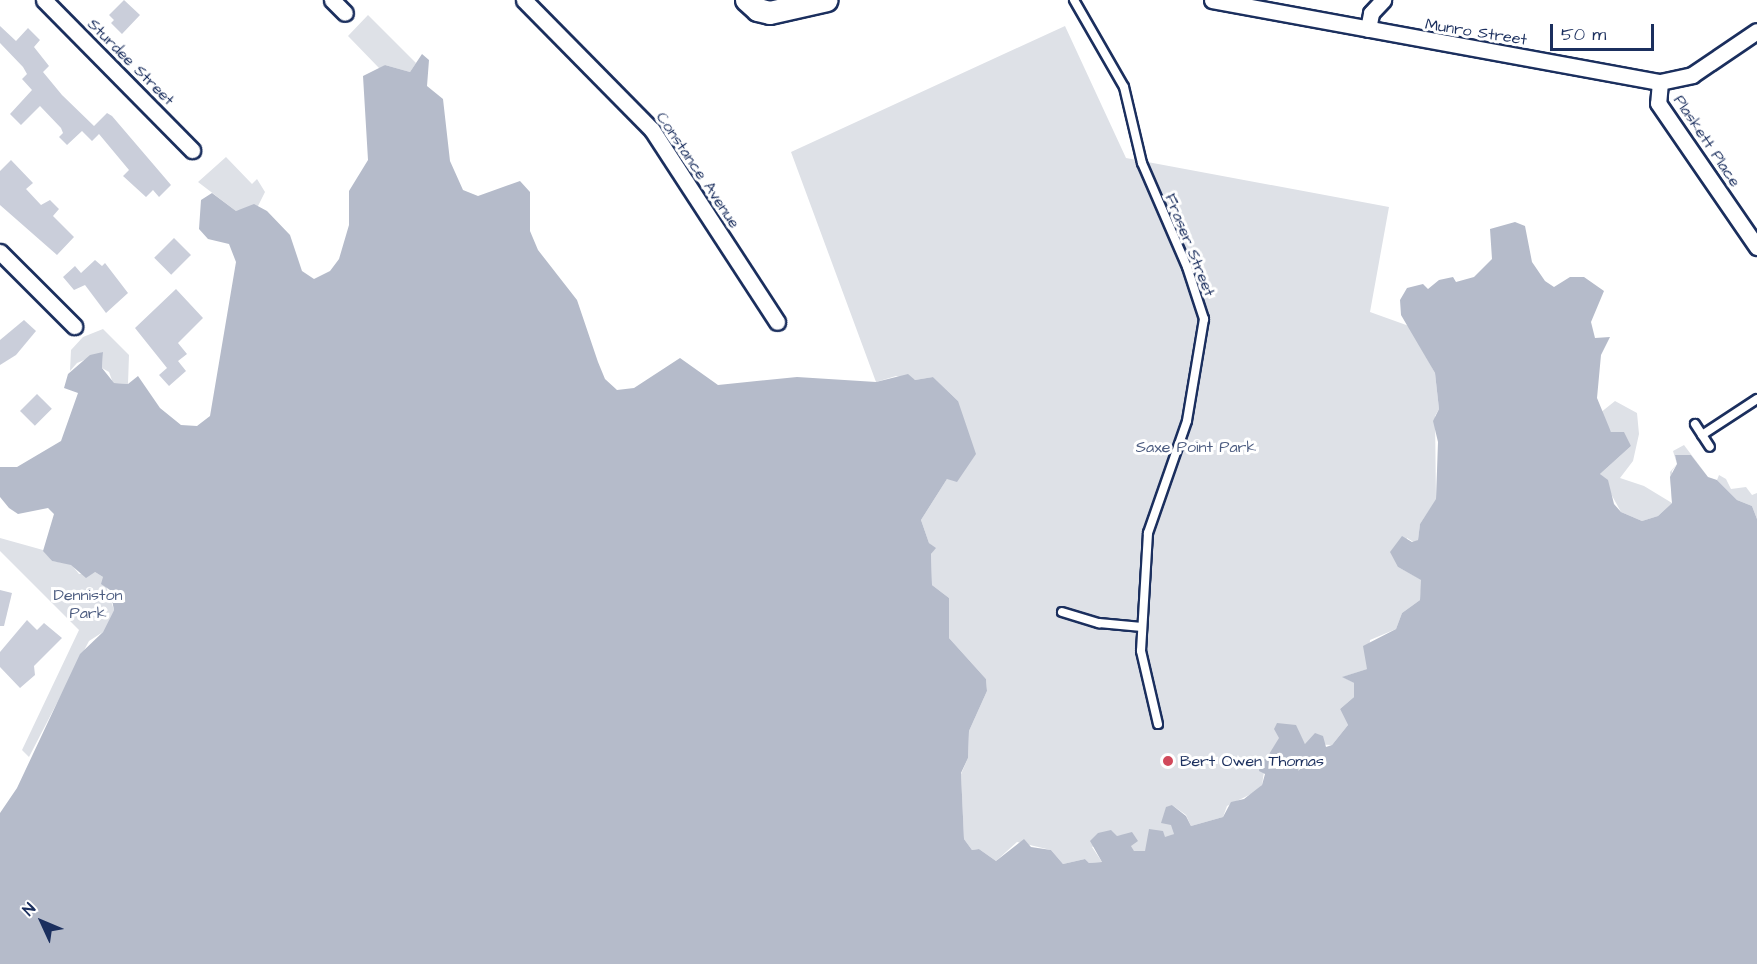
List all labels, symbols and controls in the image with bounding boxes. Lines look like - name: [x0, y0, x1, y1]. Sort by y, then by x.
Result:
- scale bar: [1553, 12, 1656, 50]
- street label: Munro Street: [1424, 14, 1528, 50]
- street label: Sturdee Street: [84, 15, 178, 109]
- text: 50 m: [1561, 22, 1606, 47]
- street label: Plaskett Place: [1669, 92, 1745, 190]
- street label: Constance Avenue: [652, 108, 744, 232]
- street label: Fraser Street: [1161, 191, 1219, 299]
- park label: Saxe Point Park: [1136, 437, 1256, 457]
- park label: Denniston Park: [54, 585, 122, 623]
- place label: Bert Owen Thomas: [1180, 751, 1324, 771]
- marker: Bert Owen Thomas: [1161, 754, 1175, 768]
- north arrow: [12, 892, 72, 952]
- text: N: [18, 898, 40, 921]

